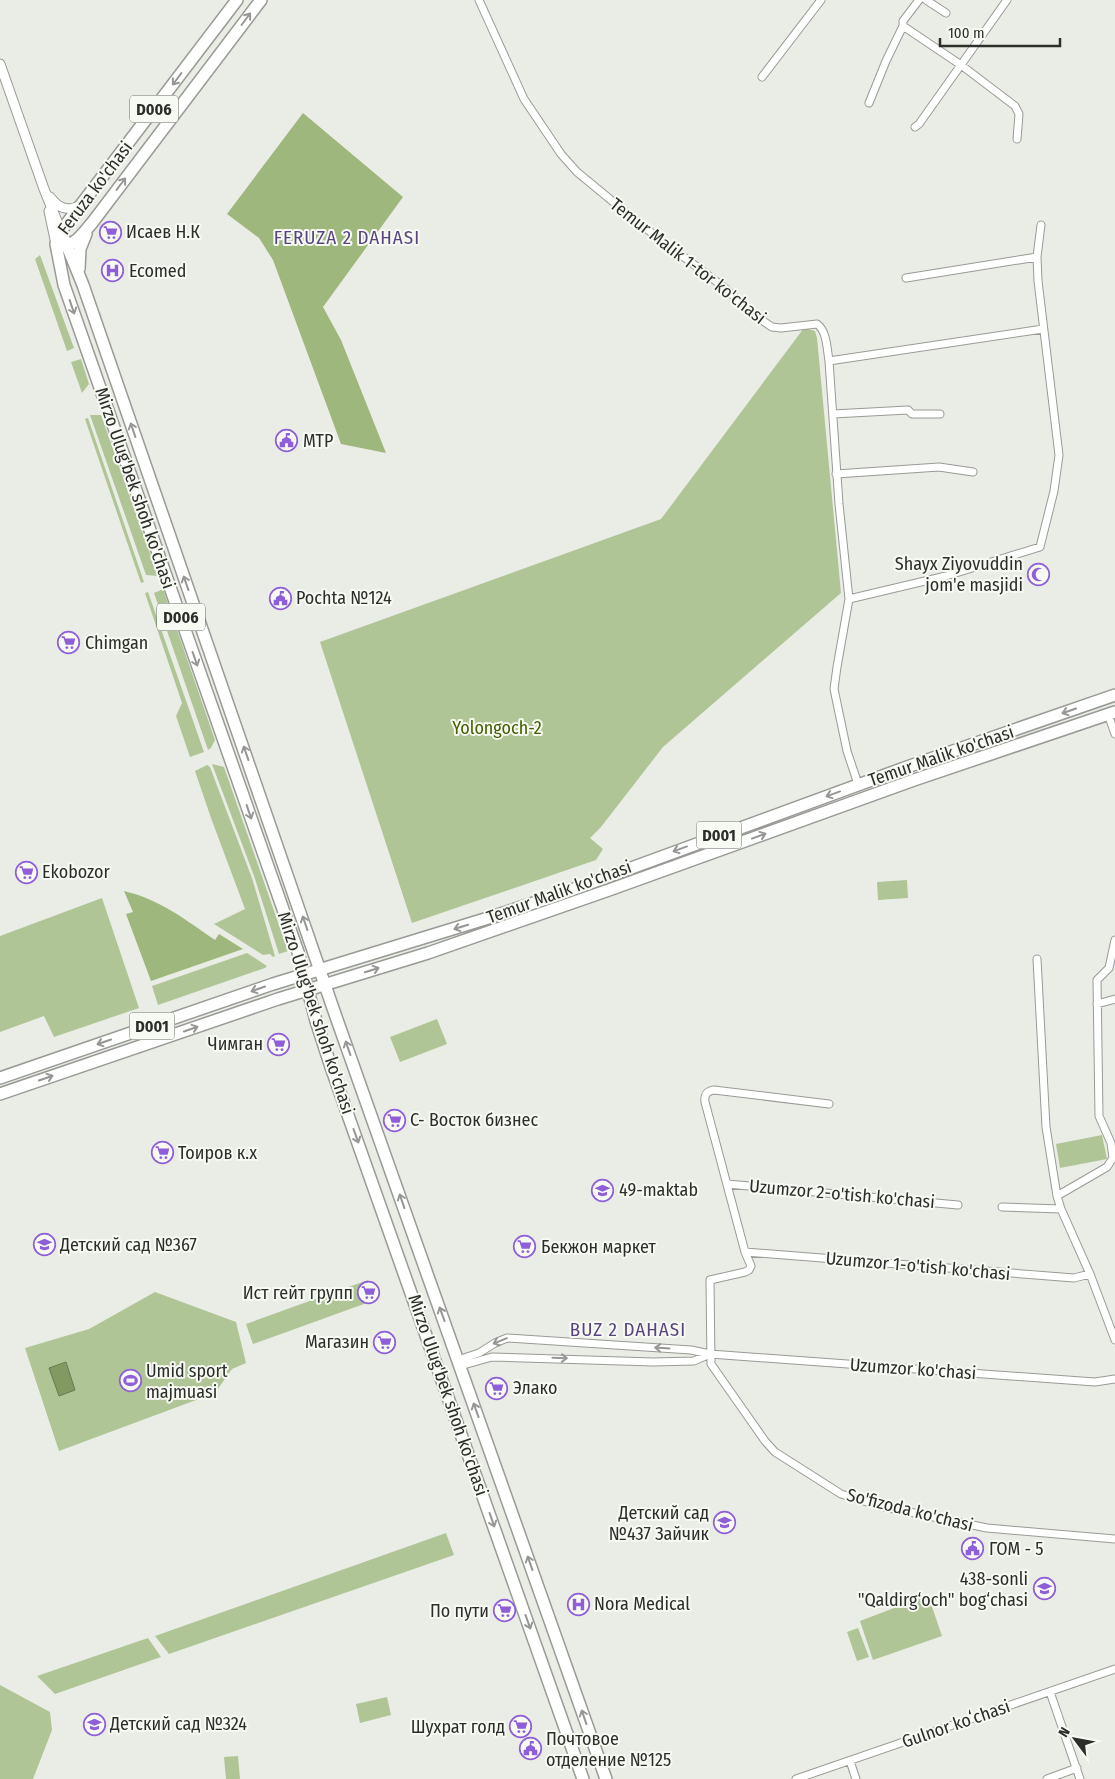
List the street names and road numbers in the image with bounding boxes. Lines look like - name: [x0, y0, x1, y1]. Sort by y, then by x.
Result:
- road number: D006: [130, 96, 178, 122]
- street label: Feruza ko'chasi: [53, 137, 137, 239]
- street label: Temur Malik 1-tor ko'chasi: [606, 193, 770, 329]
- street label: Mirzo Ulug'bek shoh ko'chasi: [90, 384, 180, 592]
- road number: D006: [157, 604, 205, 630]
- street label: Temur Malik ko'chasi: [865, 721, 1017, 791]
- road number: D001: [696, 822, 742, 848]
- street label: Temur Malik ko'chasi: [484, 856, 634, 928]
- street label: Mirzo Ulug'bek shoh ko'chasi: [273, 909, 359, 1117]
- road number: D001: [130, 1012, 174, 1040]
- street label: Uzumzor 2-o'tish ko'chasi: [748, 1175, 936, 1213]
- street label: Uzumzor 1-o'tish ko'chasi: [825, 1247, 1011, 1285]
- street label: Mirzo Ulug'bek shoh ko'chasi: [403, 1291, 493, 1499]
- street label: Uzumzor ko'chasi: [849, 1354, 977, 1384]
- street label: So'fizoda ko'chasi: [845, 1484, 975, 1536]
- street label: Gulnor koʻchasi: [899, 1695, 1013, 1753]

